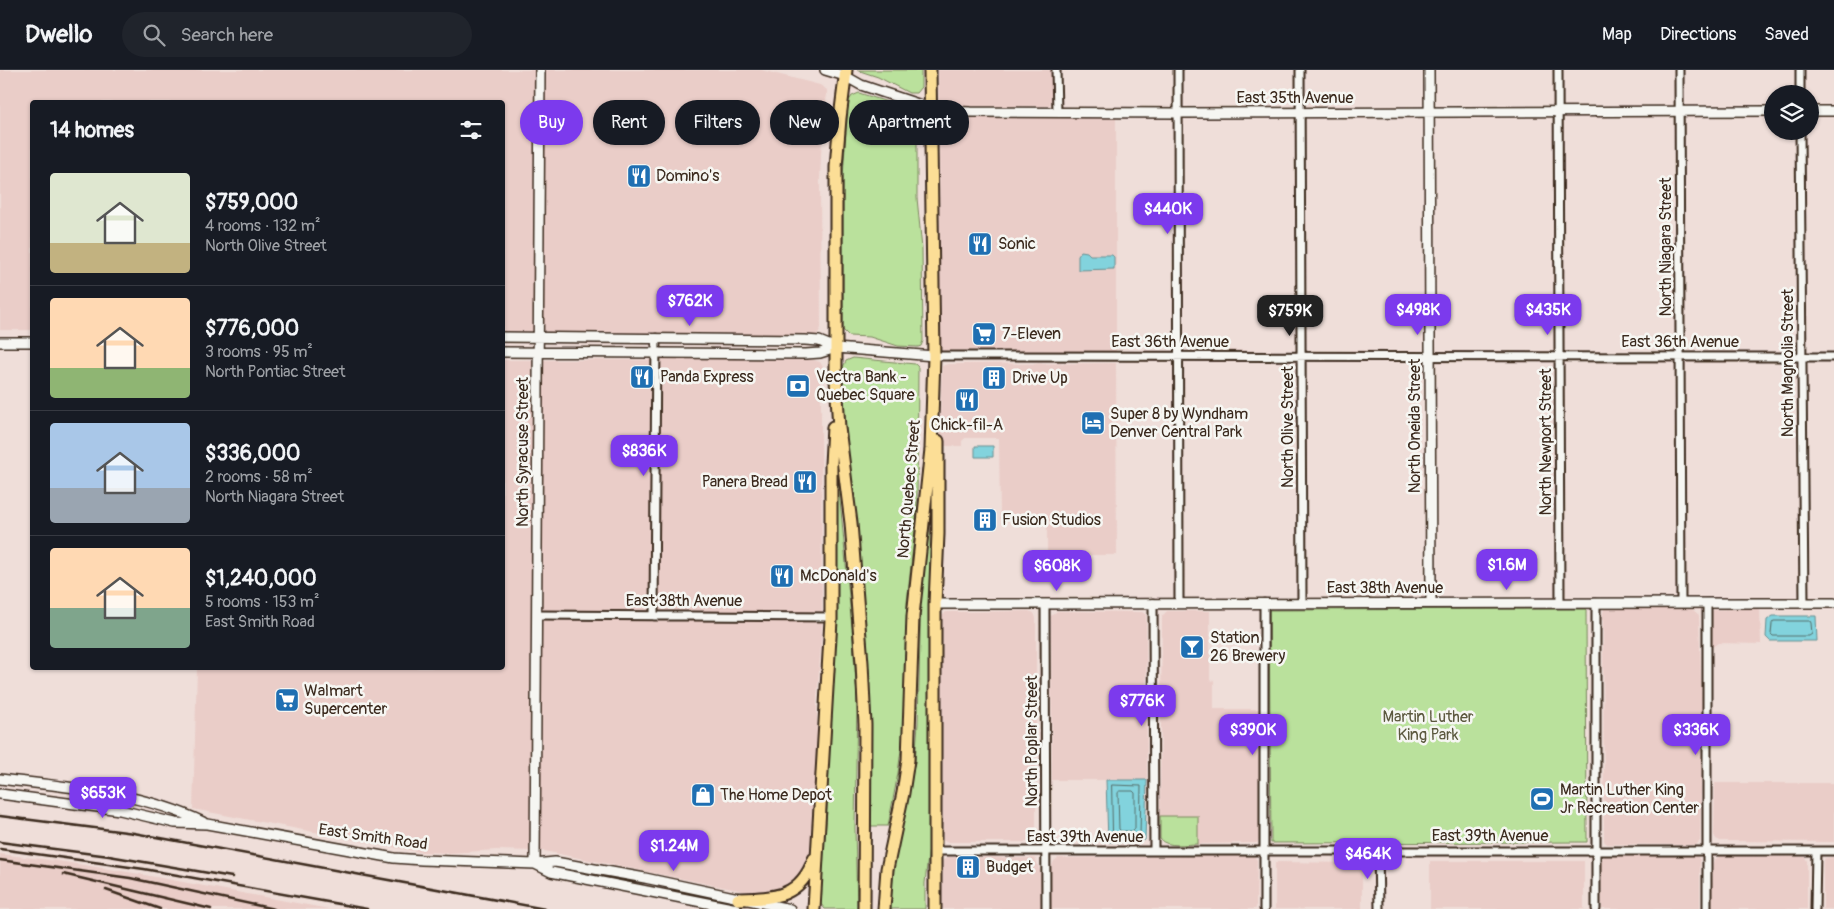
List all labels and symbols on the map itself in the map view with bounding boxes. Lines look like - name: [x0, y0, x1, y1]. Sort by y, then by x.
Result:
- street label: East 35th Avenue: [1236, 88, 1354, 108]
- restaurant icon: Domino's: [626, 163, 652, 189]
- place label: Domino's: [656, 166, 719, 186]
- street label: North Niagara Street: [1656, 177, 1676, 317]
- pin: $440K: [1133, 192, 1203, 235]
- restaurant icon: Sonic: [967, 231, 993, 257]
- place label: Sonic: [998, 234, 1036, 254]
- pin: $762K: [655, 284, 725, 327]
- street label: North Magnolia Street: [1778, 288, 1798, 437]
- pin: $759K: [1255, 294, 1325, 337]
- pin: $498K: [1383, 294, 1453, 336]
- pin: $435K: [1513, 294, 1583, 336]
- supermarket icon: 7-Eleven: [971, 321, 997, 347]
- place label: 7-Eleven: [1002, 324, 1061, 344]
- street label: East 36th Avenue: [1111, 332, 1229, 352]
- street label: East 36th Avenue: [1621, 332, 1739, 352]
- street label: North Oneida Street: [1405, 358, 1425, 493]
- restaurant icon: Panda Express: [629, 364, 655, 390]
- building icon: Drive Up: [981, 365, 1007, 391]
- street label: North Olive Street: [1278, 366, 1298, 488]
- place label: Panda Express: [660, 367, 754, 387]
- place label: Vectra Bank - Quebec Square: [816, 367, 915, 405]
- place label: Drive Up: [1012, 368, 1068, 388]
- street label: North Newport Street: [1536, 368, 1556, 516]
- bank icon: Vectra Bank - Quebec Square: [785, 373, 811, 399]
- street label: North Syracuse Street: [513, 376, 533, 527]
- restaurant icon: Chick-fil-A: [954, 387, 980, 413]
- place label: Super 8 by Wyndham Denver Central Park: [1110, 404, 1248, 442]
- hotel icon: Super 8 by Wyndham Denver Central Park: [1080, 410, 1106, 436]
- place label: Chick-fil-A: [931, 415, 1003, 435]
- street label: North Quebec Street: [893, 418, 925, 559]
- pin: $836K: [609, 434, 679, 477]
- restaurant icon: Panera Bread: [792, 469, 818, 495]
- place label: Panera Bread: [702, 472, 788, 492]
- building icon: Fusion Studios: [972, 507, 998, 533]
- place label: Fusion Studios: [1002, 510, 1101, 530]
- pin: $1.6M: [1472, 548, 1542, 591]
- pin: $608K: [1022, 550, 1092, 592]
- restaurant icon: McDonald's: [769, 563, 795, 589]
- place label: McDonald's: [800, 566, 877, 586]
- street label: East 38th Avenue: [1327, 578, 1443, 598]
- street label: East 38th Avenue: [626, 591, 742, 611]
- place label: Station 26 Brewery: [1210, 628, 1285, 666]
- bar icon: Station 26 Brewery: [1179, 634, 1205, 660]
- street label: North Poplar Street: [1022, 675, 1042, 807]
- place label: Walmart Supercenter: [304, 681, 387, 719]
- pin: $776K: [1107, 684, 1177, 727]
- supermarket icon: Walmart Supercenter: [274, 687, 300, 713]
- park label: Martin Luther King Park: [1383, 707, 1474, 745]
- pin: $390K: [1218, 714, 1288, 756]
- pin: $336K: [1661, 714, 1731, 756]
- pin: $653K: [68, 776, 138, 819]
- place label: Martin Luther King Jr Recreation Center: [1560, 780, 1699, 818]
- shop icon: The Home Depot: [690, 782, 716, 808]
- place label: The Home Depot: [720, 785, 833, 805]
- sports icon: Martin Luther King Jr Recreation Center: [1529, 786, 1555, 812]
- street label: East Smith Road: [317, 819, 429, 855]
- street label: East 39th Avenue: [1432, 826, 1548, 846]
- street label: East 39th Avenue: [1027, 827, 1143, 847]
- pin: $1.24M: [633, 830, 715, 872]
- pin: $464K: [1333, 838, 1403, 880]
- building icon: Budget: [955, 854, 981, 880]
- place label: Budget: [986, 857, 1034, 877]

